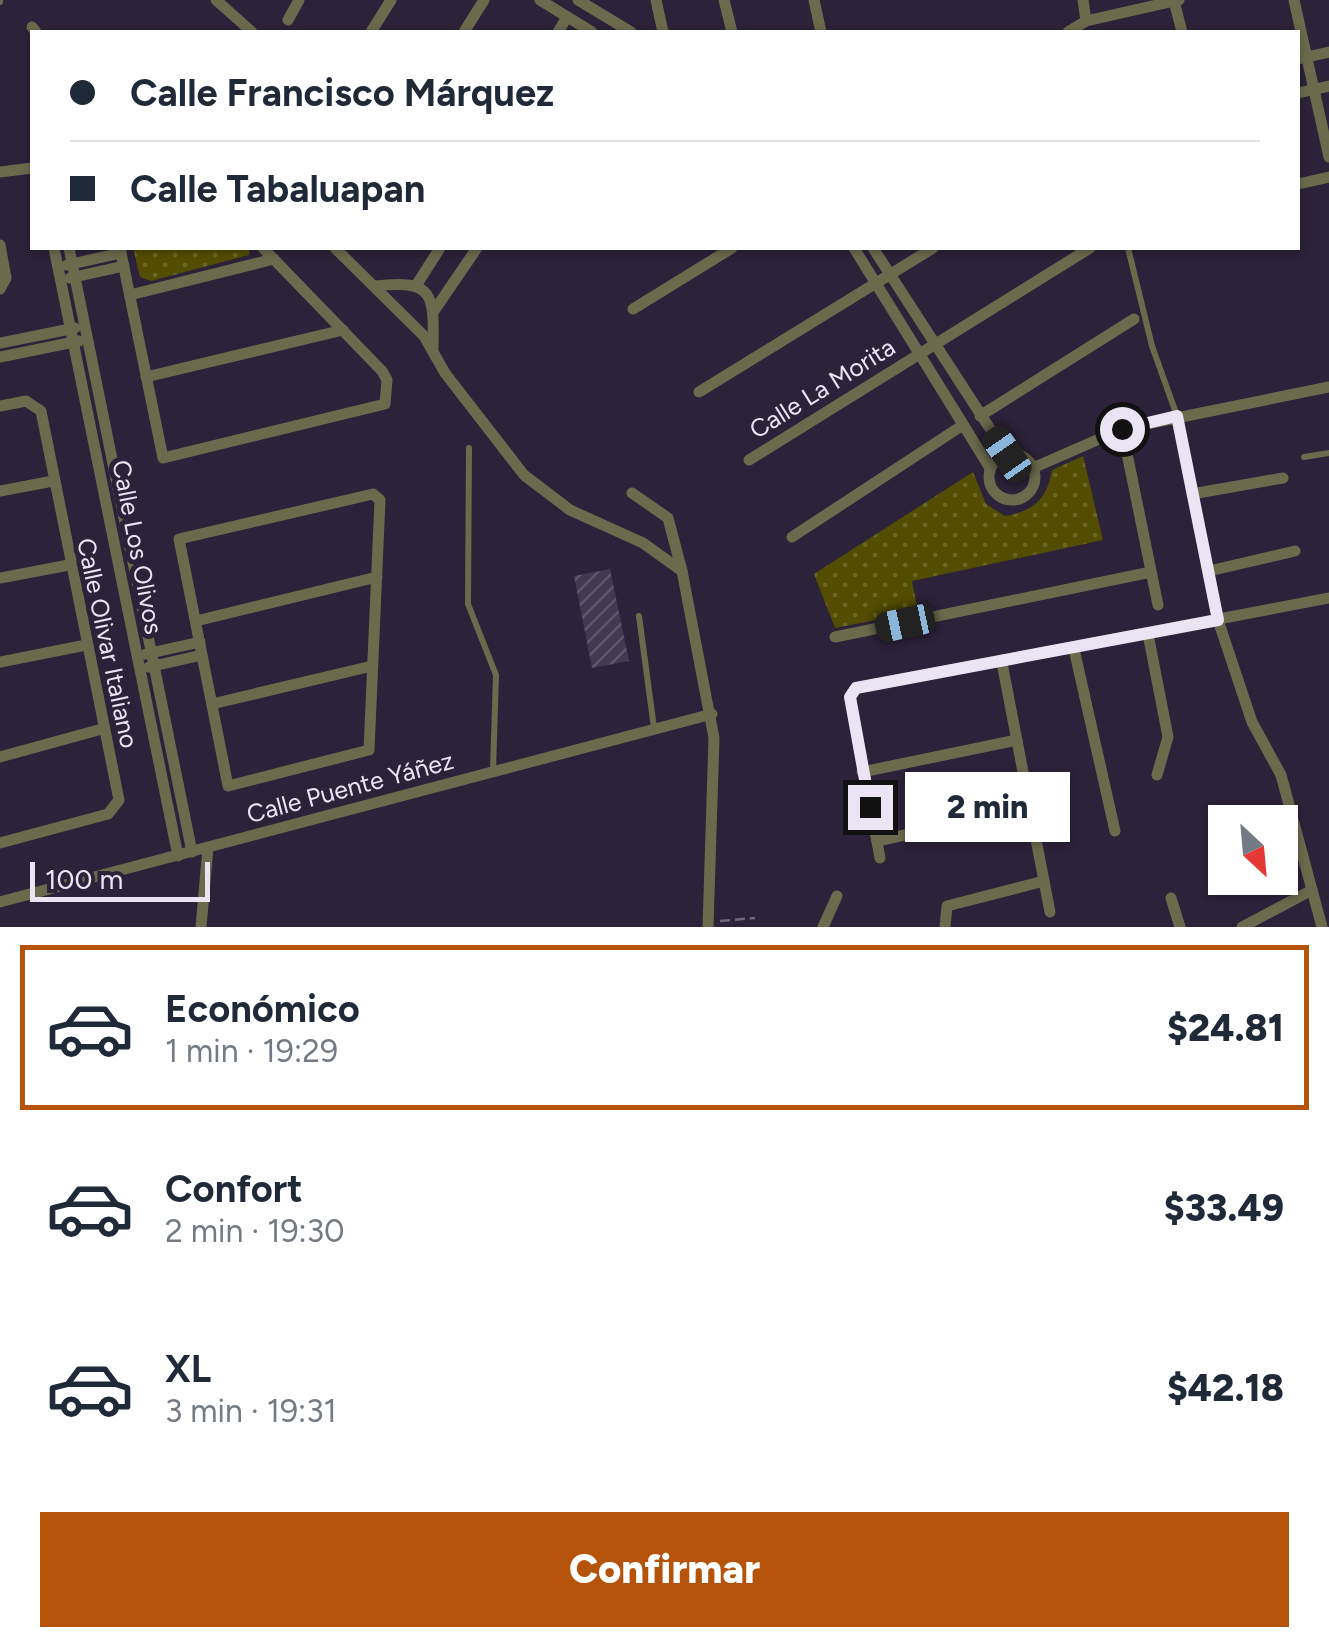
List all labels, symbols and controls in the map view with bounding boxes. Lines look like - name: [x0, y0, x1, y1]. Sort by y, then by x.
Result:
- text: Calle Francisco Márquez: [130, 70, 554, 116]
- text: Calle Tabaluapan: [130, 166, 425, 212]
- street label: Calle La Morita: [744, 331, 900, 445]
- route start: [1100, 407, 1145, 452]
- car: [978, 421, 1036, 487]
- street label: Calle Los Olivos: [106, 458, 170, 636]
- street label: Calle Olivar Italiano: [71, 535, 145, 751]
- car: [873, 602, 937, 644]
- street label: Calle Puente Yáñez: [243, 745, 457, 829]
- callout: 2 min: [905, 772, 1070, 842]
- route end: [848, 785, 893, 830]
- text: 2 min: [947, 788, 1028, 826]
- north arrow: [1208, 805, 1298, 895]
- map controls: [1208, 805, 1298, 895]
- scale bar: [30, 857, 210, 901]
- text: 100 m: [45, 862, 123, 896]
- icon: car: [45, 983, 135, 1073]
- text: Económico: [165, 986, 360, 1032]
- text: $24.81: [1167, 1005, 1284, 1051]
- text: 1 min · 19:29: [165, 1032, 338, 1070]
- icon: car: [45, 1163, 135, 1253]
- text: Confort: [165, 1166, 302, 1212]
- text: $33.49: [1164, 1185, 1284, 1231]
- text: 2 min · 19:30: [165, 1212, 345, 1250]
- icon: car: [45, 1343, 135, 1433]
- text: XL: [165, 1346, 211, 1392]
- text: $42.18: [1167, 1365, 1284, 1411]
- text: 3 min · 19:31: [165, 1392, 337, 1430]
- button: Confirmar: [40, 1512, 1289, 1627]

